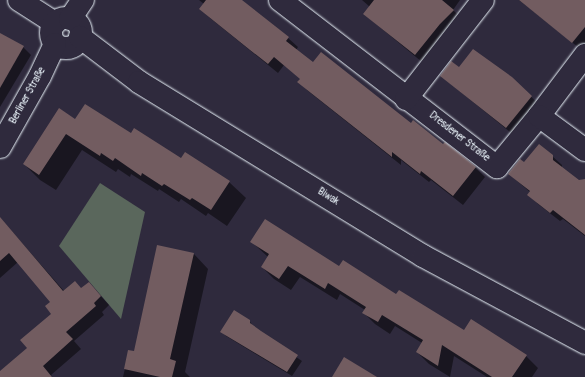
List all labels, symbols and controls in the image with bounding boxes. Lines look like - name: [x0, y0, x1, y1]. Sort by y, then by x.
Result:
- street label: Berliner Straße: [7, 66, 49, 126]
- street label: Dresdener Straße: [426, 110, 492, 164]
- street label: Biwak: [315, 186, 341, 208]

